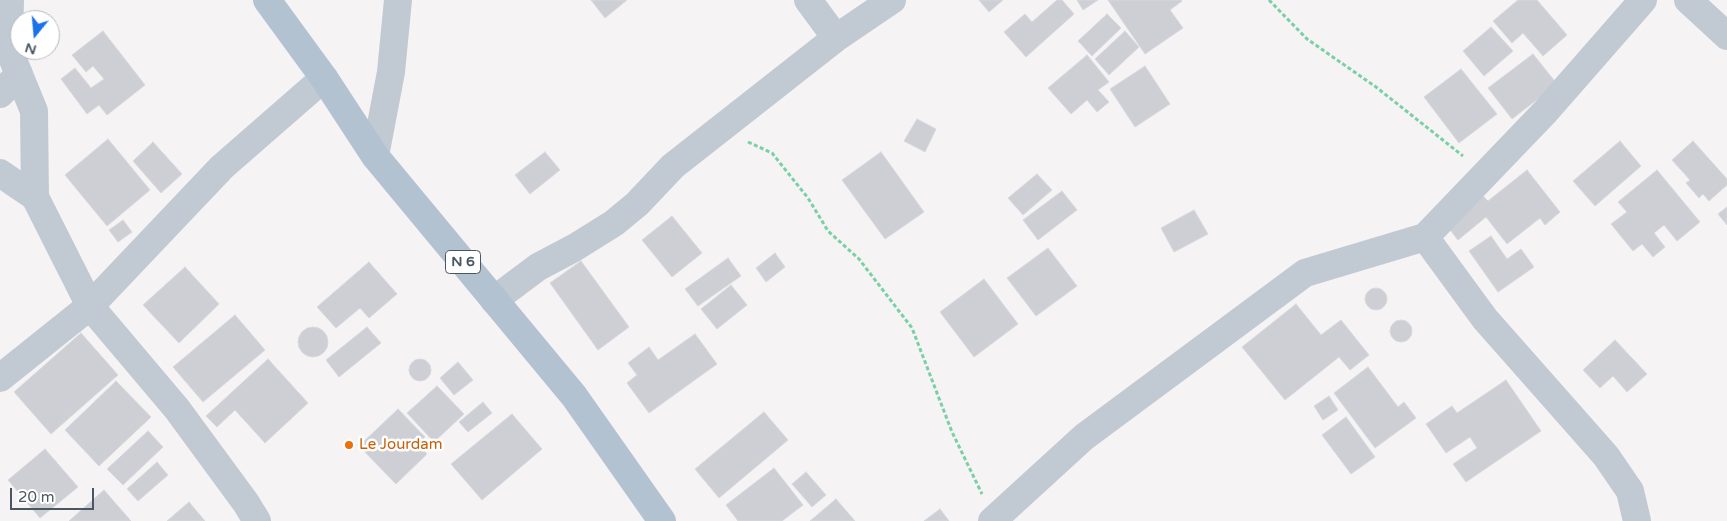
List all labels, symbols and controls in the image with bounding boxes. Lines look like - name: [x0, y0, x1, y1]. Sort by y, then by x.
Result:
- north arrow: [10, 10, 60, 60]
- text: N: [23, 39, 39, 59]
- road number: N 6: [446, 250, 480, 274]
- place label: Le Jourdam: [359, 436, 442, 454]
- marker: Le Jourdam: [343, 439, 355, 451]
- scale bar: [12, 478, 96, 510]
- text: 20 m: [18, 488, 55, 506]

